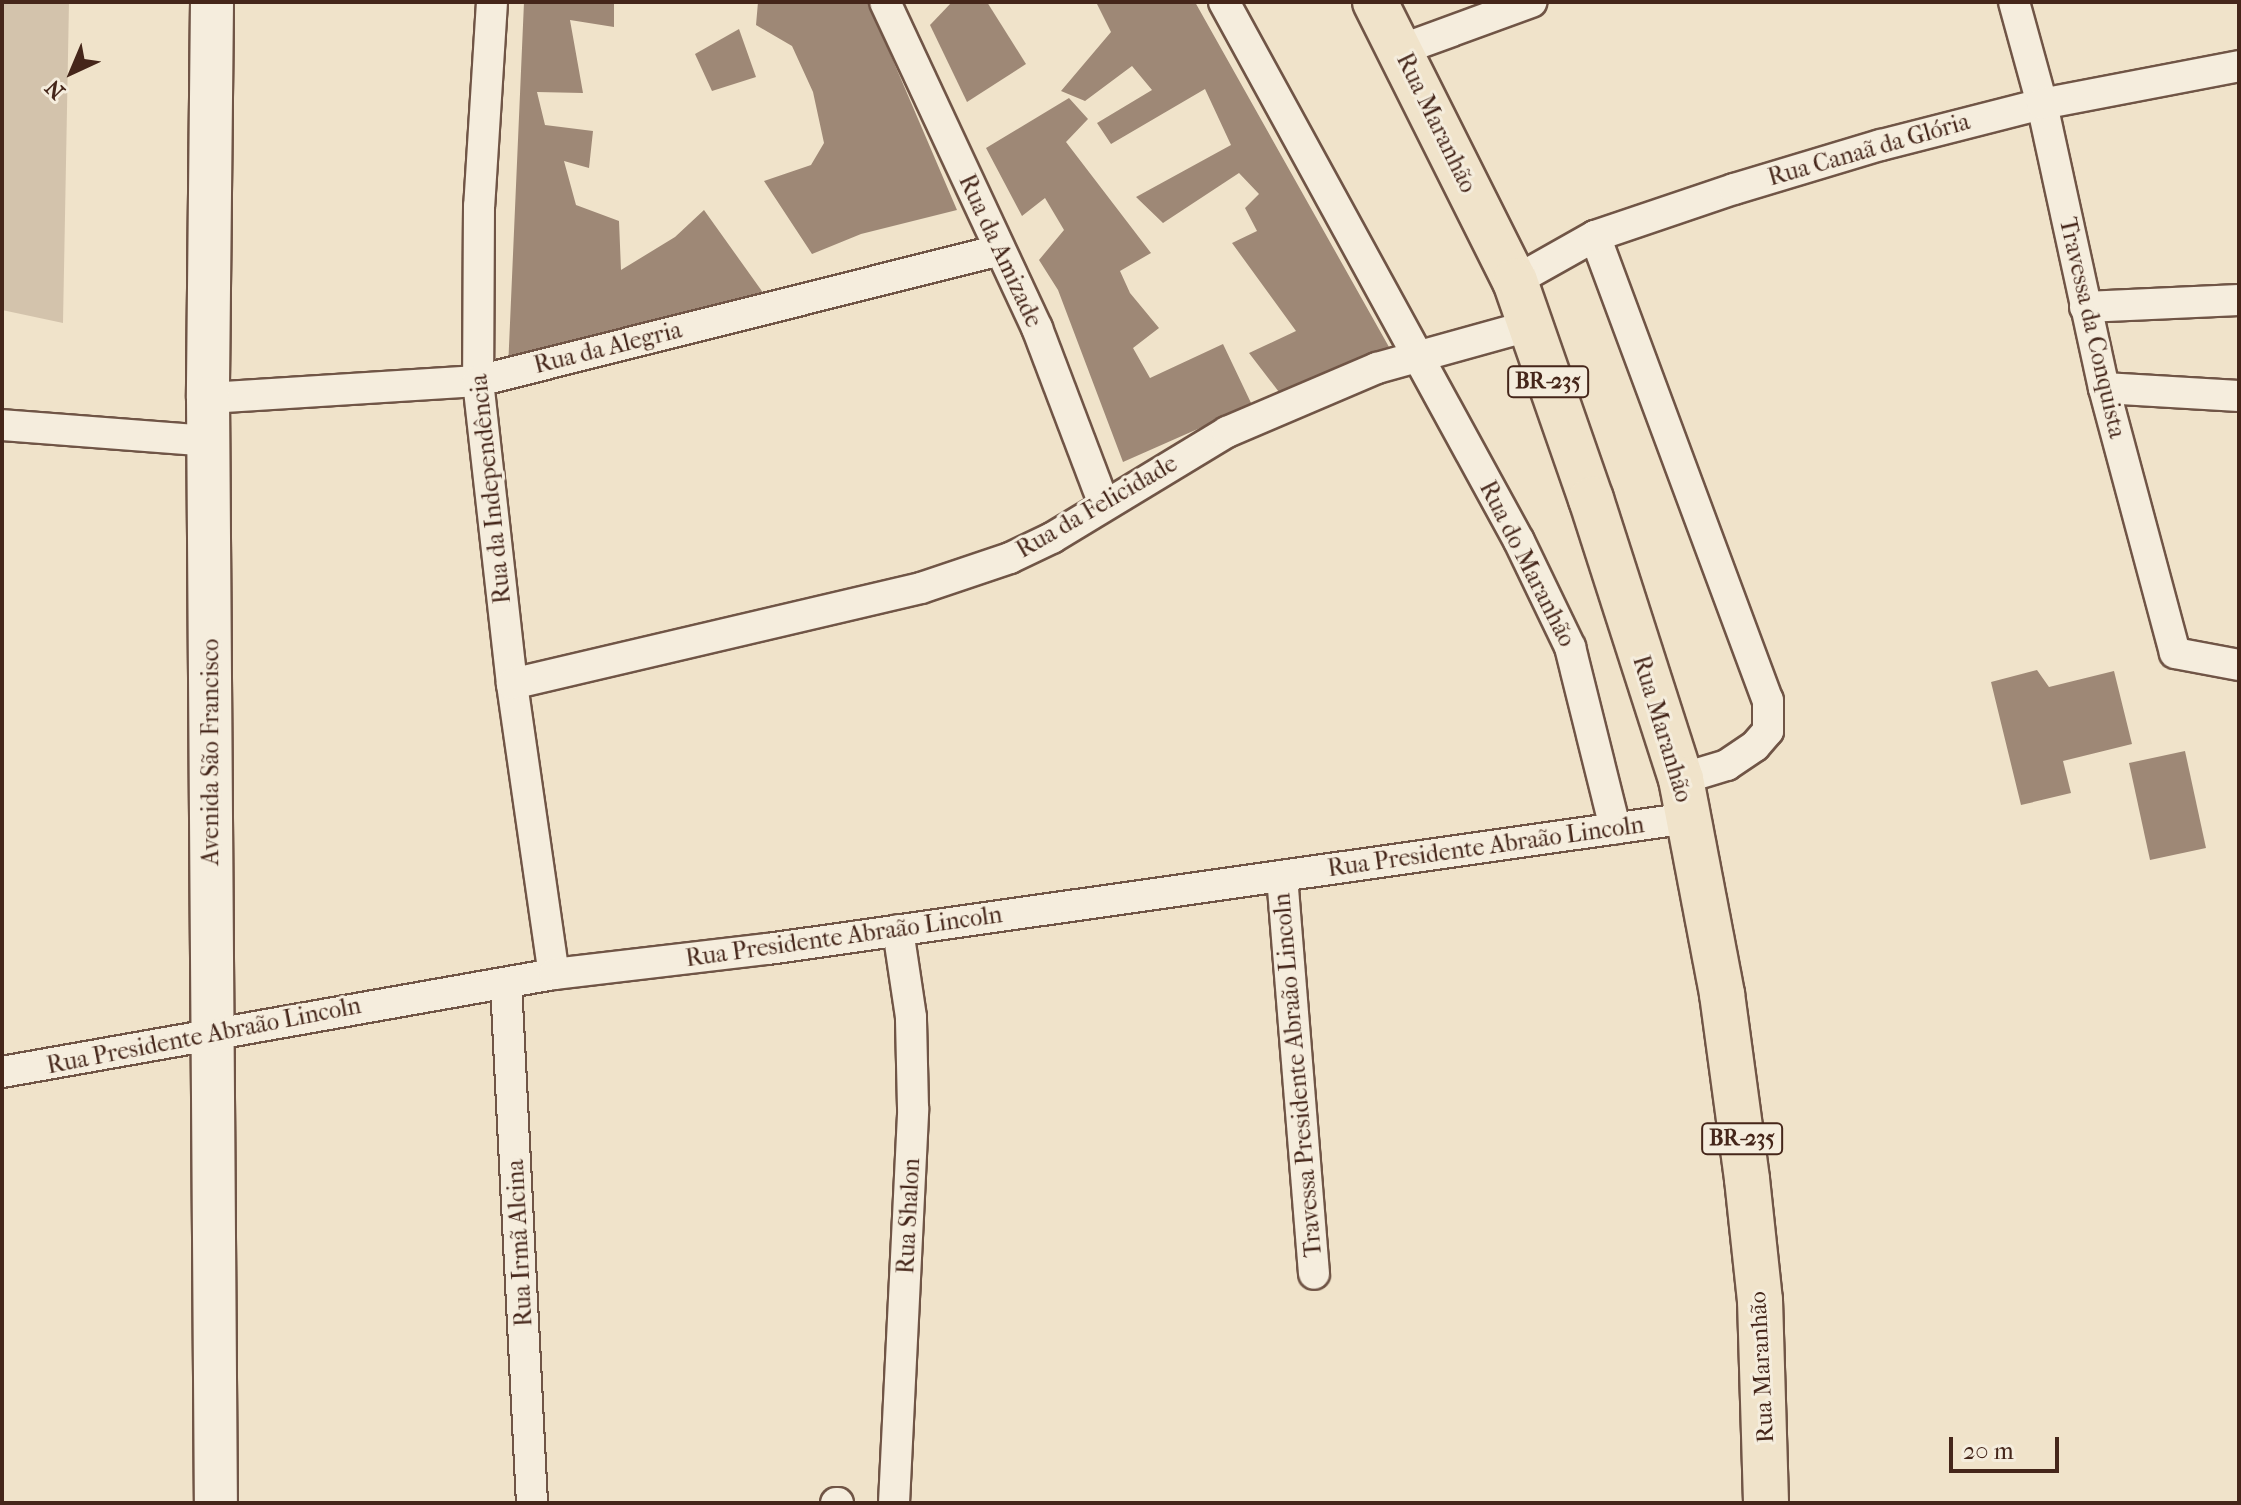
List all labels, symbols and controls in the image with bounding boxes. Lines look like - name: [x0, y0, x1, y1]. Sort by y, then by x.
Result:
- north arrow: [32, 32, 112, 112]
- street label: Rua Maranhão: [1390, 48, 1482, 198]
- text: N: [40, 74, 70, 104]
- street label: Rua Canaã da Glória: [1765, 107, 1973, 193]
- street label: Rua da Amizade: [952, 170, 1048, 332]
- street label: Travessa da Conquista: [2053, 215, 2131, 441]
- street label: Rua da Alegria: [531, 316, 685, 380]
- road number: BR-235: [1506, 364, 1590, 400]
- street label: Rua da Independência: [465, 373, 517, 605]
- street label: Rua da Felicidade: [1011, 449, 1183, 565]
- street label: Rua do Maranhão: [1473, 476, 1581, 652]
- street label: Avenida São Francisco: [197, 639, 225, 865]
- street label: Rua Maranhão: [1626, 652, 1698, 806]
- street label: Rua Presidente Abraão Lincoln: [1326, 811, 1646, 883]
- street label: Travessa Presidente Abraão Lincoln: [1268, 892, 1328, 1258]
- street label: Rua Presidente Abraão Lincoln: [684, 901, 1004, 973]
- street label: Rua Presidente Abraão Lincoln: [44, 991, 364, 1081]
- road number: BR-235: [1700, 1121, 1784, 1157]
- street label: Rua Shalon: [892, 1157, 926, 1275]
- street label: Rua Irmã Alcina: [501, 1159, 539, 1327]
- street label: Rua Maranhão: [1744, 1290, 1780, 1444]
- scale bar: [1953, 1421, 2063, 1471]
- text: 20 m: [1963, 1437, 2014, 1465]

